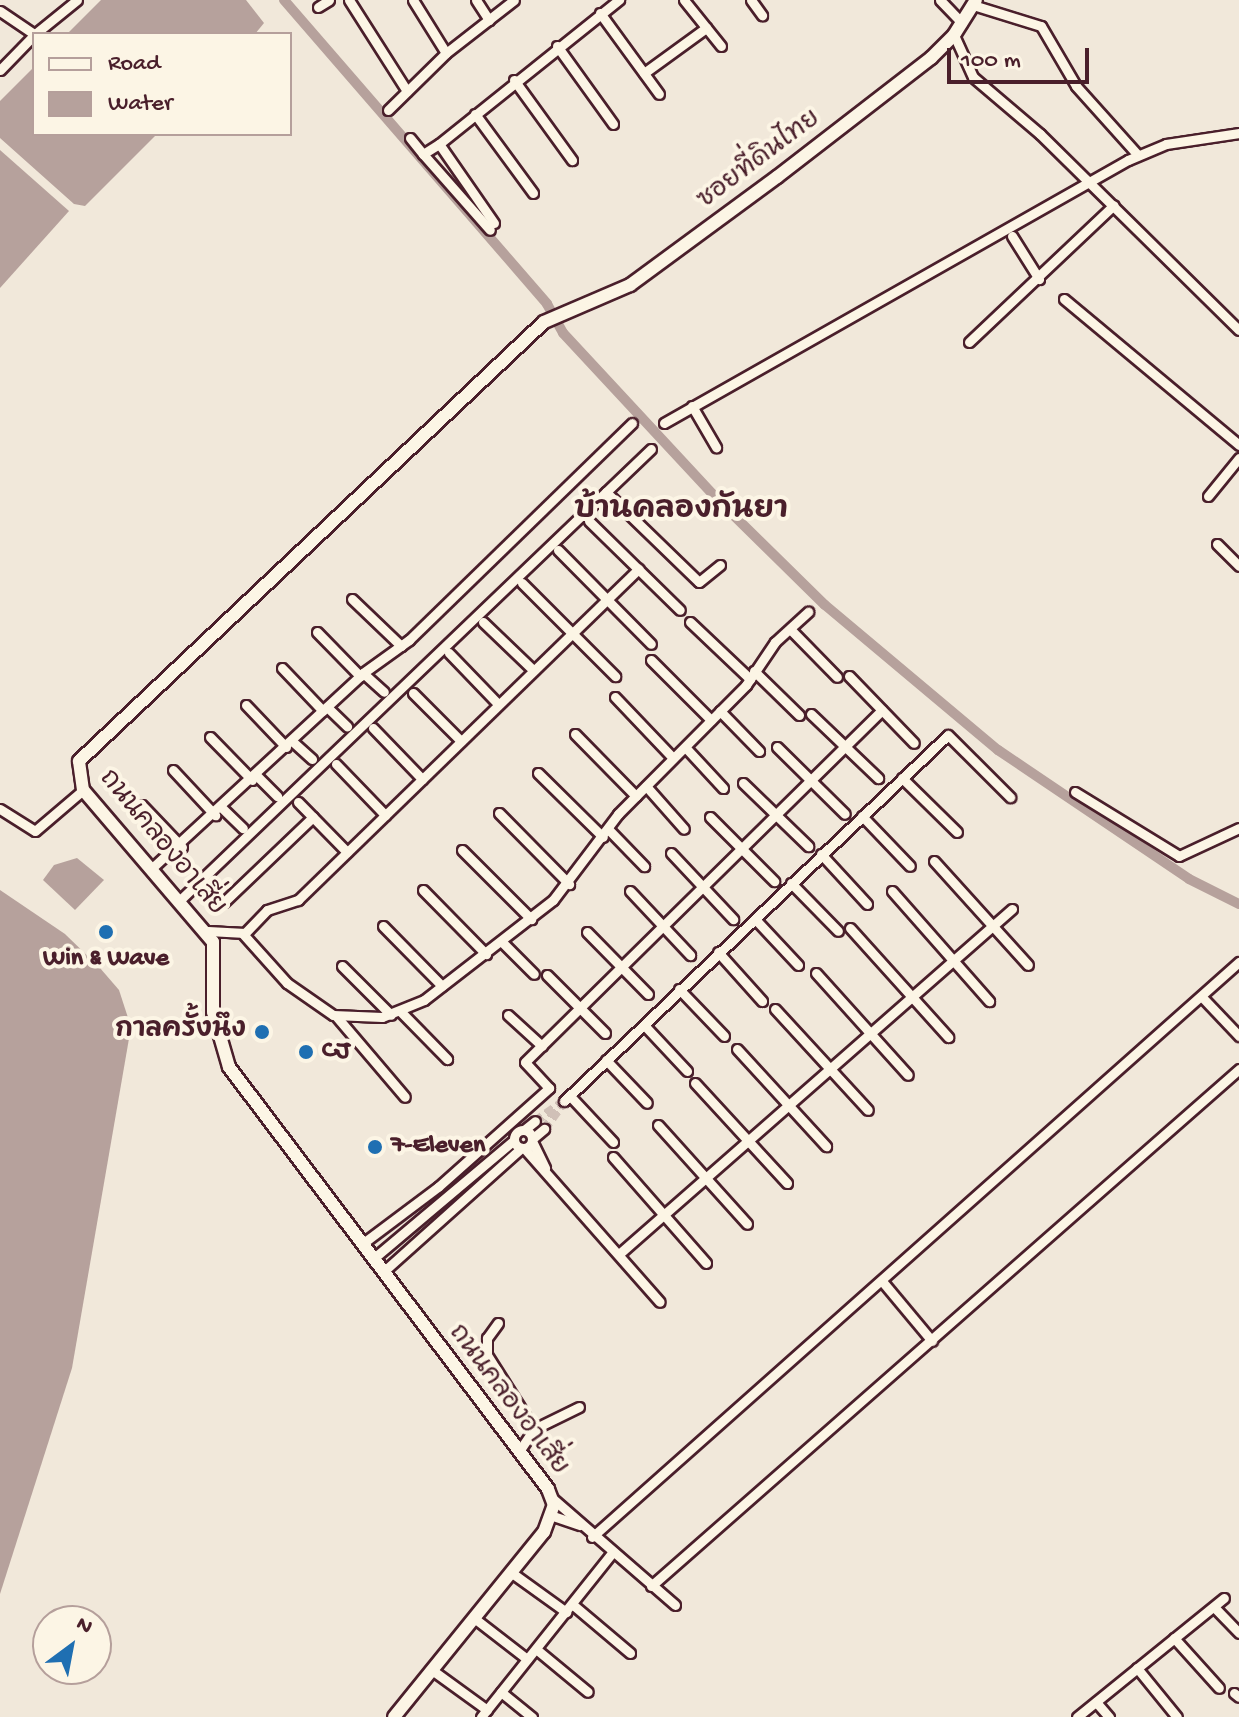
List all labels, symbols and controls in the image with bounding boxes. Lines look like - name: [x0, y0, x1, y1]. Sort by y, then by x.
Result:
- legend: [32, 32, 292, 136]
- scale bar: [951, 32, 1093, 82]
- text: 100 m: [961, 47, 1021, 76]
- text: Road: [108, 50, 160, 79]
- text: Water: [108, 90, 172, 119]
- street label: ซอยที่ดินไทย: [692, 105, 828, 217]
- district label: บ้านคลองกันยา: [574, 494, 788, 530]
- street label: ถนนคลองอาเสี่ย: [91, 765, 231, 923]
- marker: Win & Wave: [97, 923, 115, 941]
- place label: Win & Wave: [43, 944, 169, 976]
- place label: กาลครั้งนึง: [115, 1016, 246, 1048]
- marker: กาลครั้งนึง: [253, 1023, 271, 1041]
- place label: CJ: [322, 1036, 350, 1068]
- marker: CJ: [297, 1043, 315, 1061]
- place label: 7-Eleven: [391, 1131, 485, 1163]
- marker: 7-Eleven: [366, 1138, 384, 1156]
- street label: ถนนคลองอาเสี่ย: [440, 1319, 574, 1483]
- north arrow: [32, 1605, 112, 1685]
- text: N: [71, 1612, 97, 1641]

